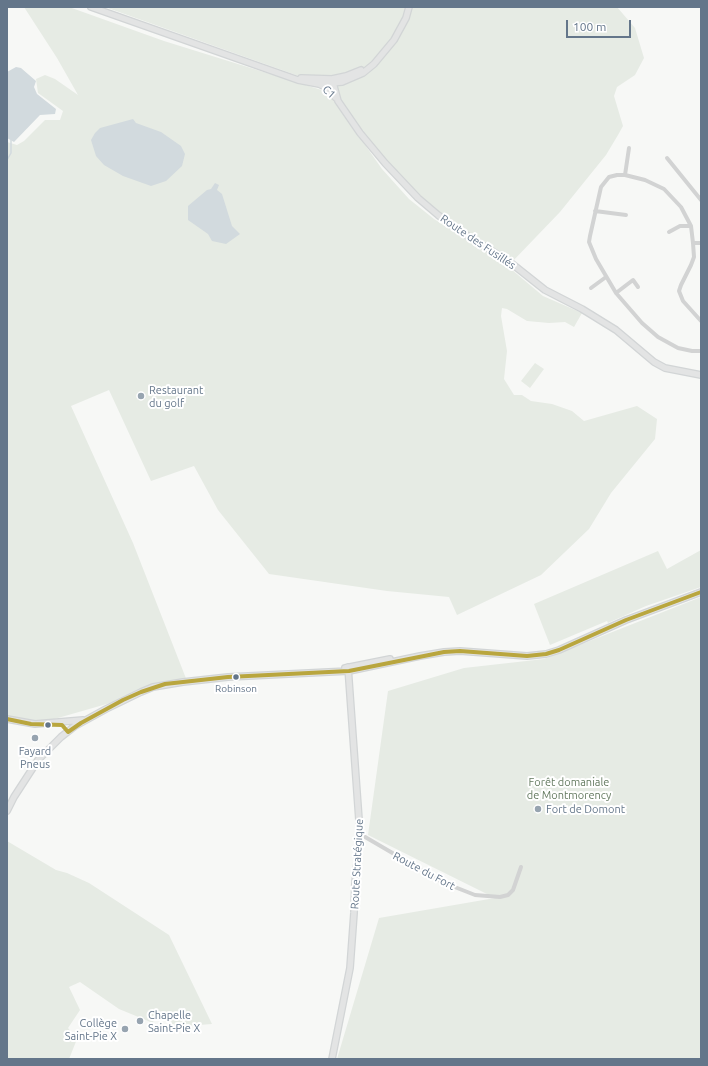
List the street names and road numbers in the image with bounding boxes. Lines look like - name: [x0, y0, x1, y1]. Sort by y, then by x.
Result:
- street label: C1: [320, 83, 338, 101]
- street label: Route des Fusillés: [438, 212, 518, 272]
- street label: Route Stratégique: [348, 818, 366, 910]
- street label: Route du Fort: [391, 849, 457, 893]

